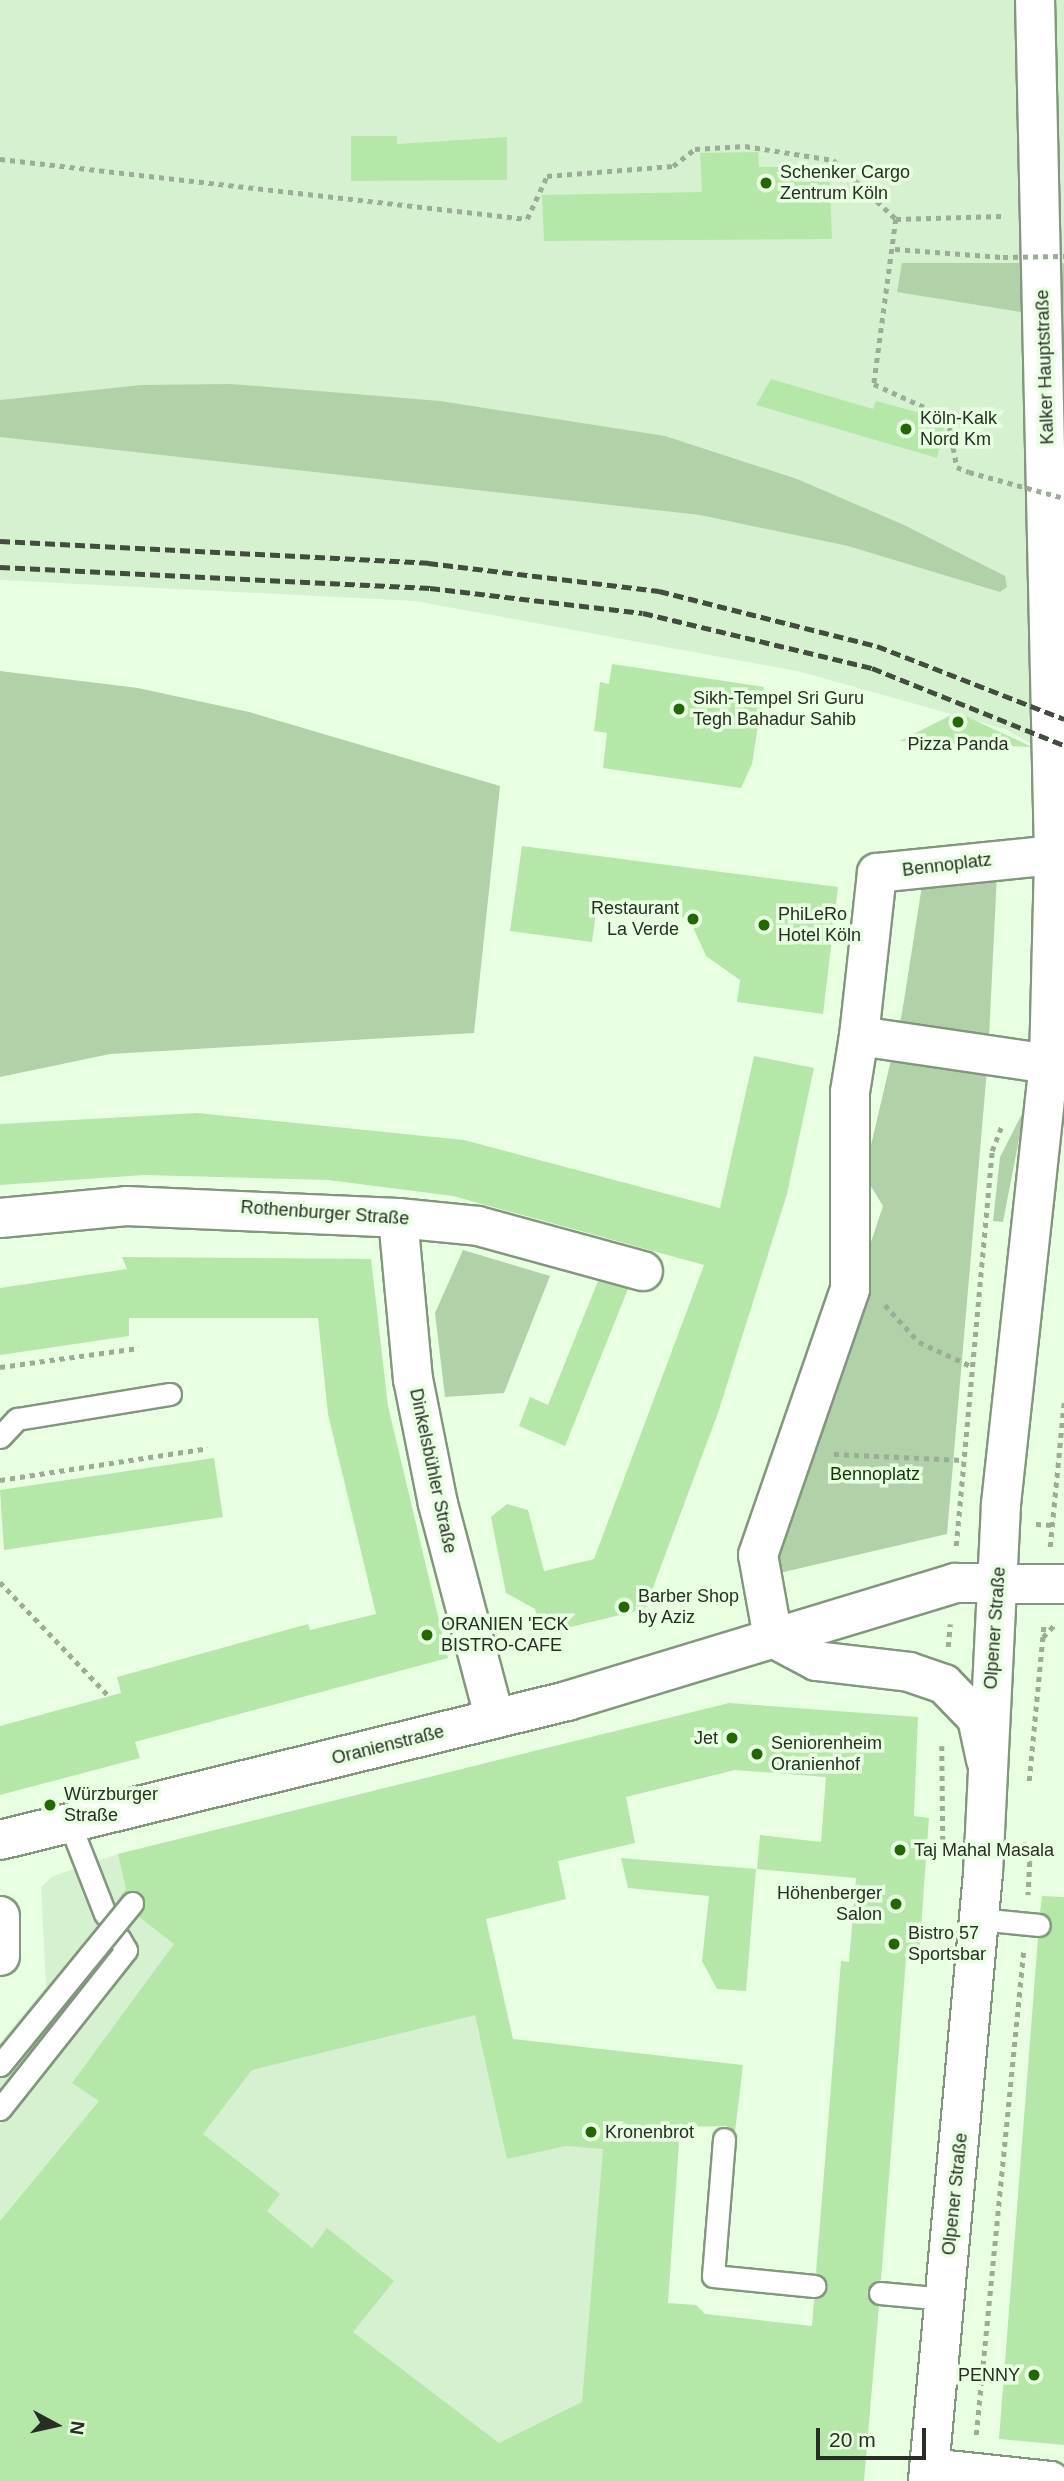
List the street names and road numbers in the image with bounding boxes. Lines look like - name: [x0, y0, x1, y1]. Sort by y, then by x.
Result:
- street label: Kalker Hauptstraße: [1032, 289, 1058, 445]
- street label: Bennoplatz: [901, 849, 993, 881]
- street label: Rothenburger Straße: [240, 1196, 410, 1230]
- street label: Dinkelsbühler Straße: [405, 1387, 461, 1555]
- street label: Olpener Straße: [980, 1566, 1010, 1690]
- street label: Oranienstraße: [330, 1721, 446, 1769]
- street label: Olpener Straße: [938, 2132, 972, 2256]

